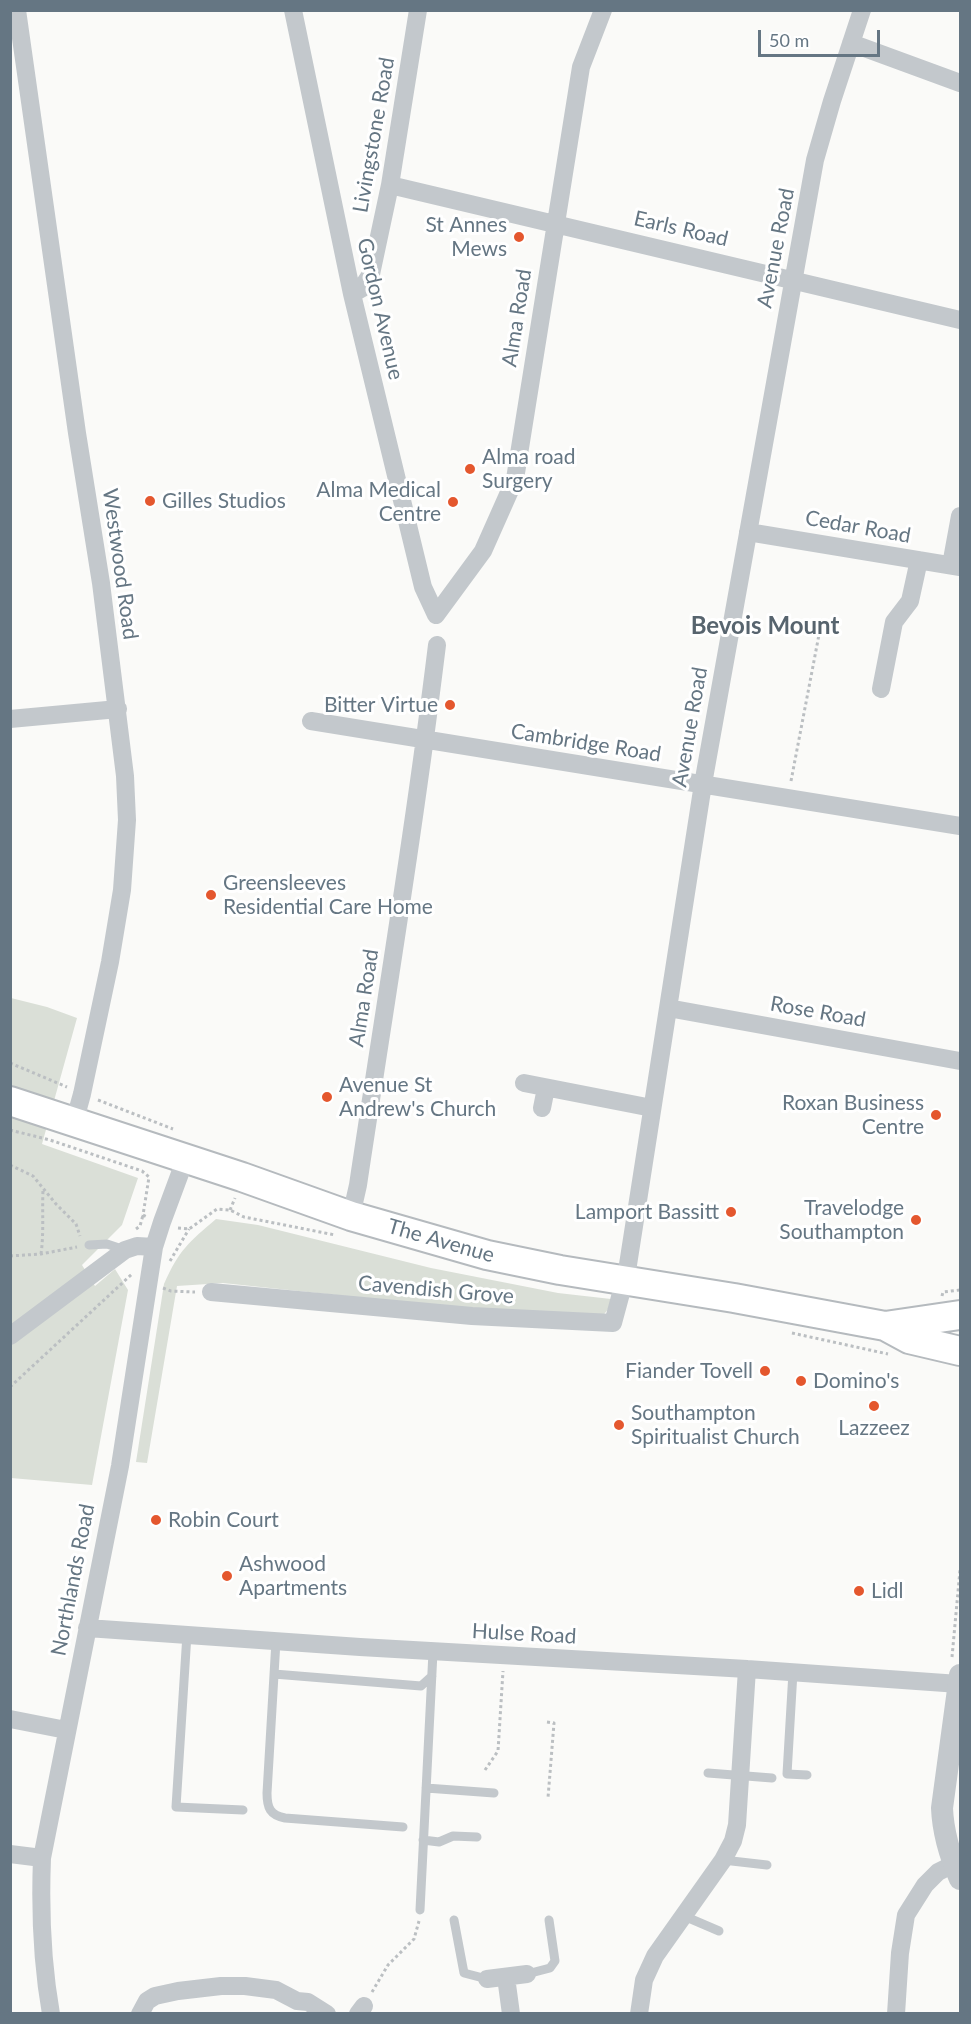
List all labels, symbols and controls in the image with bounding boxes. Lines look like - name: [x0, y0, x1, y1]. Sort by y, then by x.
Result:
- scale bar: [761, 18, 882, 56]
- text: 50 m: [769, 29, 809, 51]
- street label: Livingstone Road: [348, 55, 400, 215]
- street label: Avenue Road: [752, 186, 800, 310]
- street label: Earls Road: [631, 206, 731, 252]
- place label: St Annes Mews: [425, 212, 507, 262]
- marker: St Annes Mews: [512, 230, 526, 244]
- street label: Gordon Avenue: [351, 236, 409, 382]
- street label: Alma Road: [497, 267, 537, 369]
- place label: Alma road Surgery: [482, 444, 576, 494]
- marker: Alma road Surgery: [463, 462, 477, 476]
- place label: Alma Medical Centre: [316, 477, 441, 527]
- street label: Westwood Road: [97, 487, 143, 641]
- place label: Gilles Studios: [162, 488, 286, 514]
- marker: Gilles Studios: [143, 494, 157, 508]
- marker: Alma Medical Centre: [446, 495, 460, 509]
- street label: Cedar Road: [803, 505, 913, 549]
- district label: Bevois Mount: [691, 612, 839, 640]
- street label: Avenue Road: [667, 665, 713, 789]
- place label: Bitter Virtue: [324, 692, 438, 718]
- marker: Bitter Virtue: [443, 698, 457, 712]
- street label: Cambridge Road: [509, 719, 663, 767]
- place label: Greensleeves Residential Care Home: [223, 870, 433, 920]
- marker: Greensleeves Residential Care Home: [204, 888, 218, 902]
- street label: Alma Road: [344, 947, 384, 1049]
- street label: Rose Road: [768, 991, 868, 1033]
- place label: Avenue St Andrew's Church: [339, 1072, 496, 1122]
- marker: Avenue St Andrew's Church: [320, 1090, 334, 1104]
- place label: Roxan Business Centre: [782, 1090, 924, 1140]
- marker: Roxan Business Centre: [929, 1108, 943, 1122]
- place label: Travelodge Southampton: [779, 1195, 904, 1245]
- place label: Lamport Bassitt: [575, 1199, 719, 1225]
- marker: Lamport Bassitt: [724, 1205, 738, 1219]
- marker: Travelodge Southampton: [909, 1213, 923, 1227]
- street label: The Avenue: [385, 1214, 497, 1268]
- street label: Cavendish Grove: [357, 1271, 515, 1309]
- place label: Fiander Tovell: [625, 1358, 753, 1384]
- marker: Fiander Tovell: [758, 1364, 772, 1378]
- place label: Domino's: [813, 1368, 899, 1394]
- marker: Domino's: [794, 1374, 808, 1388]
- marker: Lazzeez: [867, 1399, 881, 1413]
- place label: Southampton Spiritualist Church: [631, 1400, 800, 1450]
- place label: Lazzeez: [838, 1415, 910, 1441]
- marker: Southampton Spiritualist Church: [612, 1418, 626, 1432]
- street label: Northlands Road: [46, 1502, 100, 1658]
- place label: Robin Court: [168, 1507, 279, 1533]
- marker: Robin Court: [149, 1513, 163, 1527]
- place label: Ashwood Apartments: [239, 1551, 347, 1601]
- marker: Ashwood Apartments: [220, 1569, 234, 1583]
- place label: Lidl: [871, 1578, 904, 1604]
- marker: Lidl: [852, 1584, 866, 1598]
- street label: Hulse Road: [471, 1619, 577, 1649]

